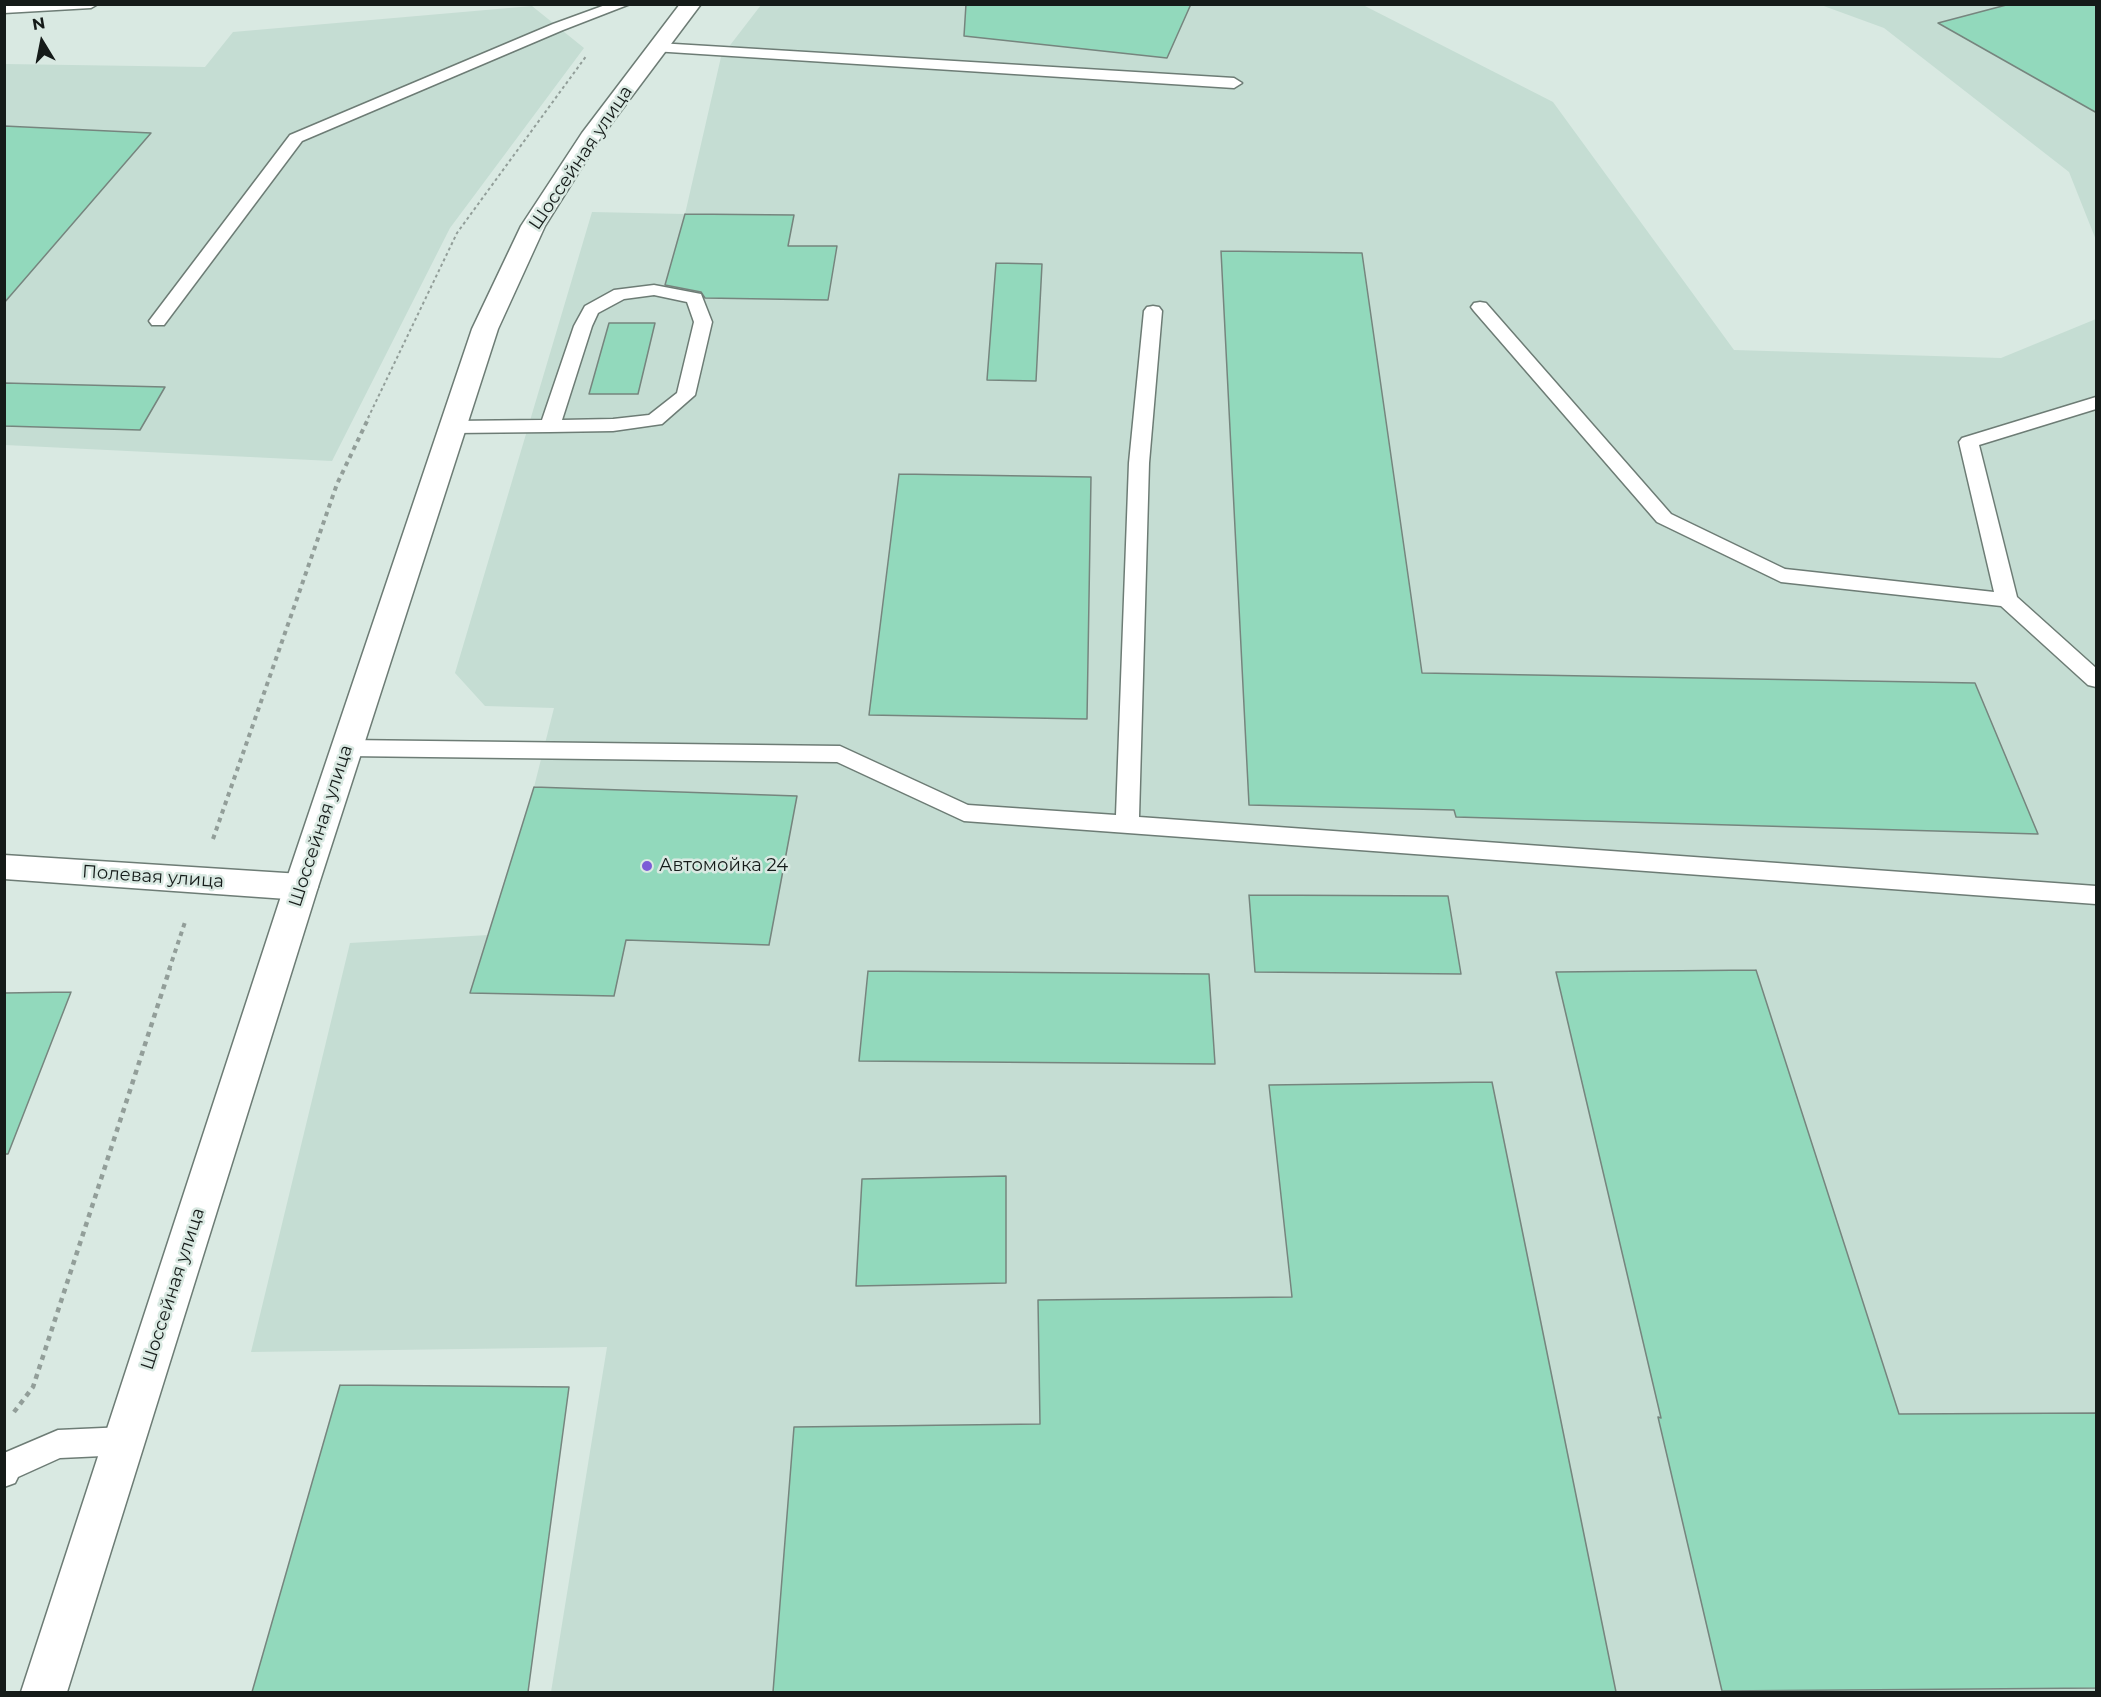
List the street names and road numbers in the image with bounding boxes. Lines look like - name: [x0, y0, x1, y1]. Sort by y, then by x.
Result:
- street label: Шоссейная улица: [525, 82, 637, 234]
- street label: Шоссейная улица: [285, 742, 357, 910]
- street label: Полевая улица: [81, 861, 225, 893]
- street label: Шоссейная улица: [137, 1205, 209, 1373]

